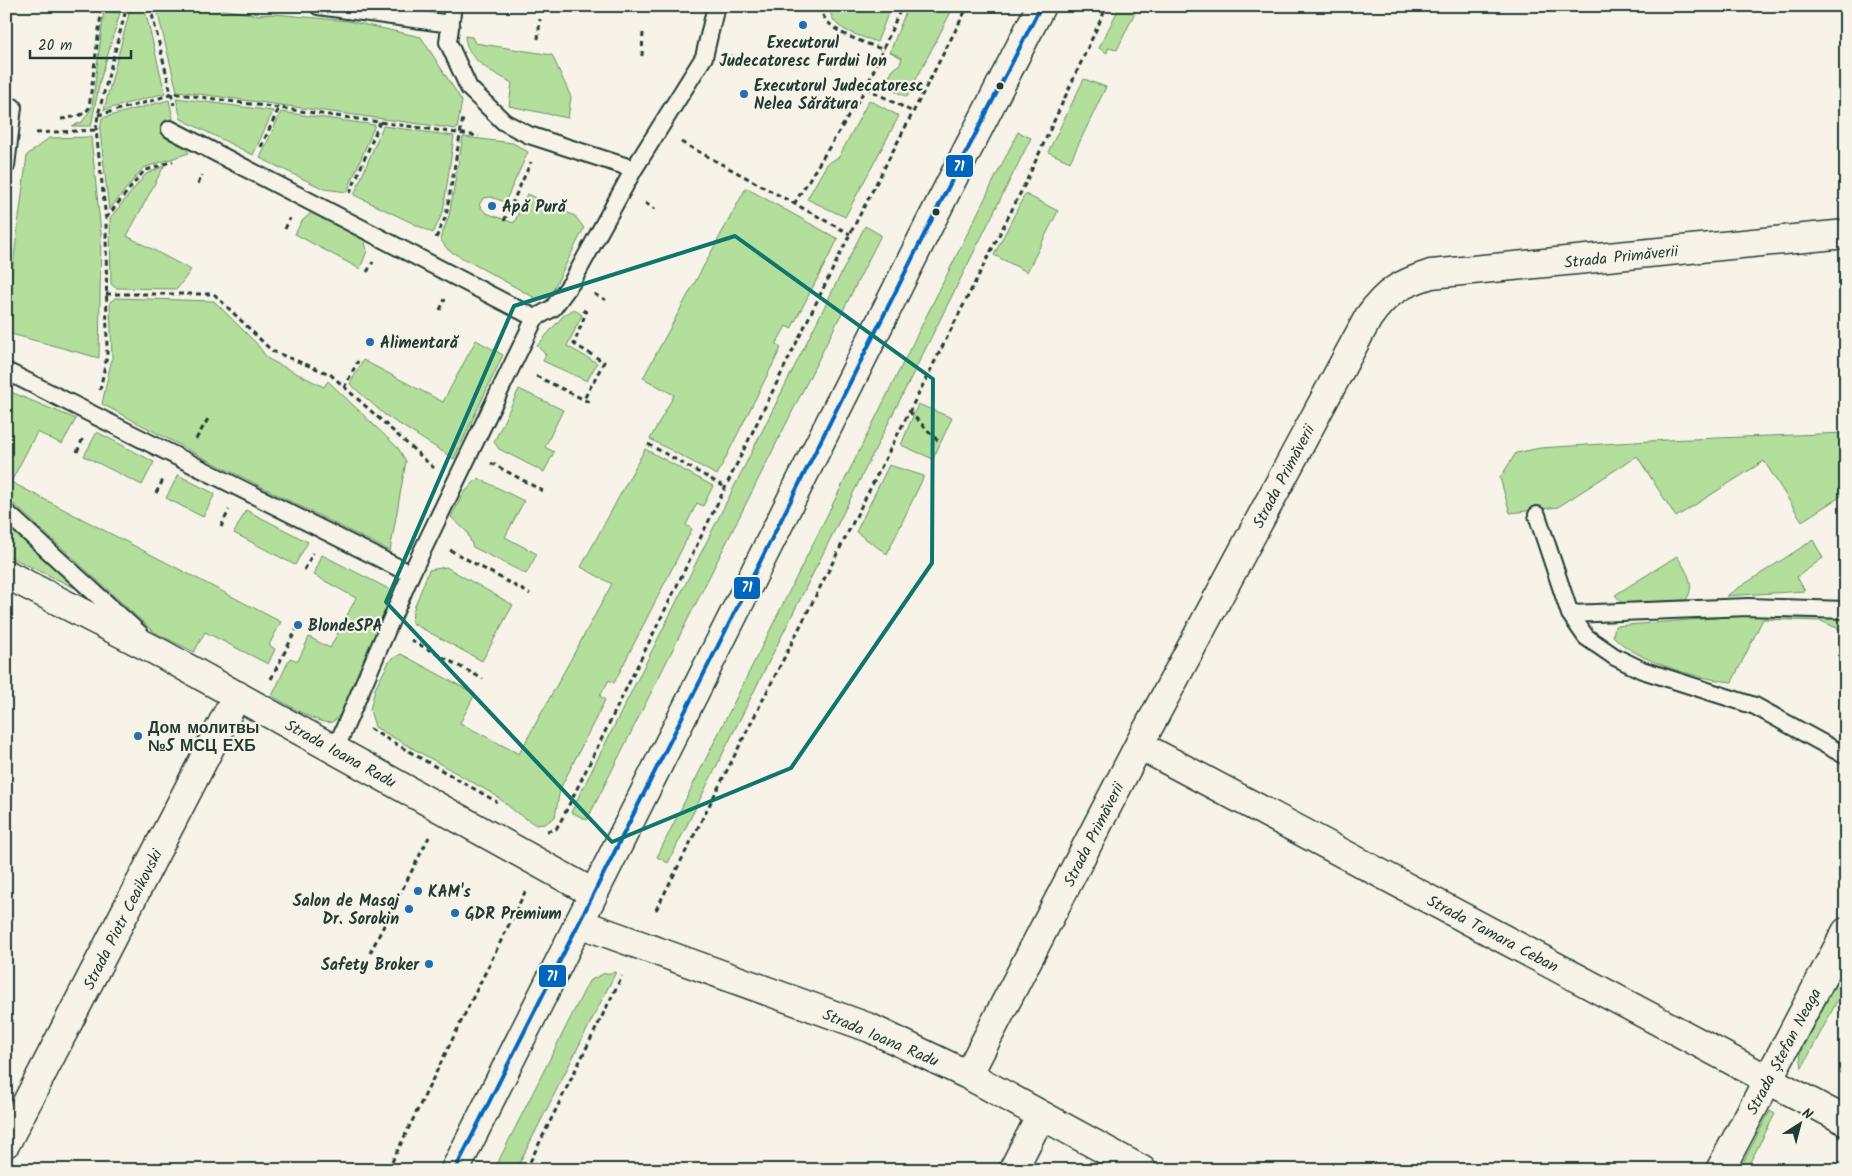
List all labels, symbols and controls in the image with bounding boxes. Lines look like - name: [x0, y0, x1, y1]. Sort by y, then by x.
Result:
- marker: Executorul Judecatoresc Furdui Ion: [797, 19, 809, 31]
- scale bar: [30, 28, 131, 60]
- place label: Executorul Judecatoresc Furdui Ion: [719, 31, 887, 74]
- text: 20 m: [38, 34, 72, 58]
- place label: Executorul Judecatoresc Nelea Sărătura: [754, 74, 924, 117]
- unlabelled marker: [995, 81, 1005, 91]
- marker: Executorul Judecatoresc Nelea Sărătura: [738, 88, 750, 100]
- line badge: 71: [945, 154, 974, 178]
- text: 71: [954, 156, 965, 178]
- place label: Apă Pură: [502, 195, 567, 220]
- marker: Apă Pură: [486, 200, 498, 212]
- unlabelled marker: [931, 207, 941, 217]
- street label: Strada Primăverii: [1563, 239, 1681, 276]
- place label: Alimentară: [380, 331, 459, 356]
- marker: Alimentară: [364, 336, 376, 348]
- street label: Strada Primăverii: [1246, 419, 1323, 533]
- line badge: 71: [733, 576, 761, 600]
- text: 71: [742, 577, 753, 599]
- place label: BlondeSPA: [308, 614, 383, 639]
- marker: BlondeSPA: [292, 619, 304, 631]
- street label: Strada Ioana Radu: [280, 713, 401, 795]
- place label: Дом молитвы №5 МСЦ ЕХБ: [148, 716, 260, 759]
- marker: Дом молитвы №5 МСЦ ЕХБ: [132, 730, 144, 742]
- street label: Strada Primăverii: [1057, 777, 1132, 891]
- street label: Strada Piotr Ceaikovski: [77, 844, 170, 994]
- place label: KAM's: [428, 880, 471, 905]
- marker: KAM's: [412, 885, 424, 897]
- place label: Salon de Masaj Dr. Sorokin: [293, 889, 400, 932]
- street label: Strada Tamara Ceban: [1422, 889, 1563, 980]
- place label: GDR Premium: [465, 902, 562, 927]
- marker: Salon de Masaj Dr. Sorokin: [403, 903, 415, 915]
- marker: GDR Premium: [449, 907, 461, 919]
- place label: Safety Broker: [321, 953, 420, 978]
- marker: Safety Broker: [423, 958, 435, 970]
- line badge: 71: [538, 964, 567, 988]
- text: 71: [547, 966, 558, 988]
- street label: Strada Ștefan Neaga: [1742, 984, 1824, 1118]
- street label: Strada Ioana Radu: [818, 1003, 943, 1074]
- north arrow: [1774, 1098, 1824, 1148]

